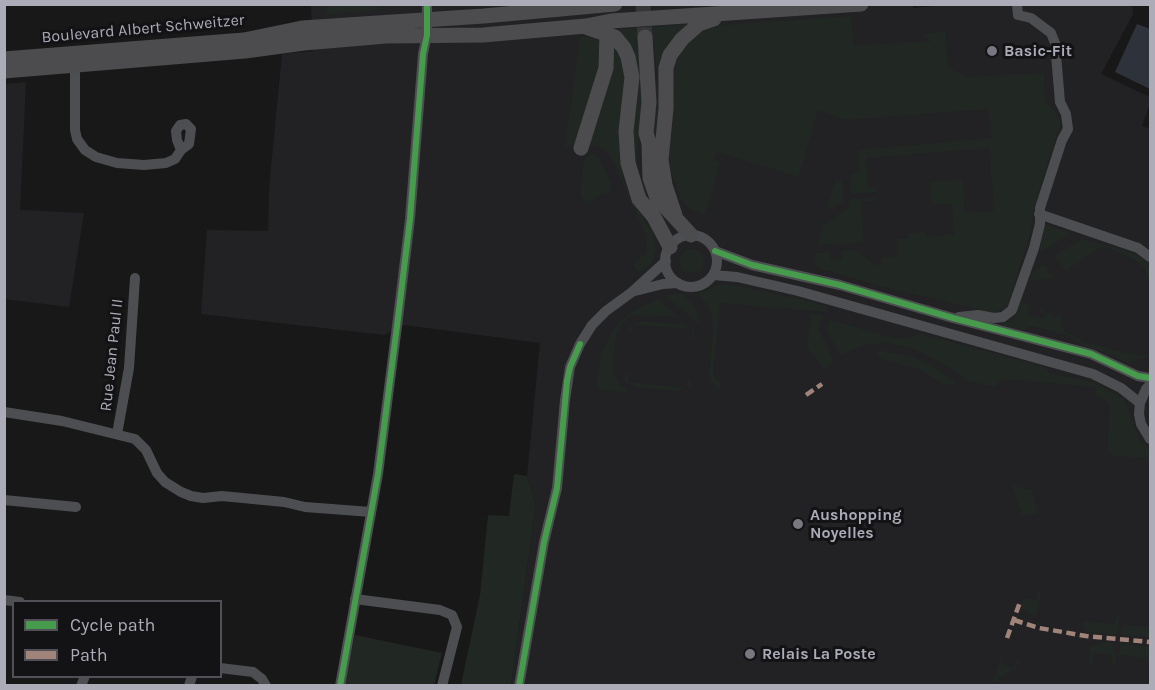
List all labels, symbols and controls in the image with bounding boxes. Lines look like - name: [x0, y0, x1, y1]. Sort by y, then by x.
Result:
- street label: Boulevard Albert Schweitzer: [41, 11, 245, 47]
- place label: Basic-Fit: [1004, 41, 1072, 61]
- marker: Basic-Fit: [985, 44, 999, 58]
- street label: Rue Jean Paul II: [97, 298, 127, 412]
- place label: Aushopping Noyelles: [810, 505, 902, 543]
- marker: Aushopping Noyelles: [791, 517, 805, 531]
- legend: [12, 600, 222, 678]
- text: Cycle path: [70, 614, 155, 636]
- text: Path: [70, 644, 108, 666]
- place label: Relais La Poste: [762, 644, 876, 664]
- marker: Relais La Poste: [743, 647, 757, 661]

